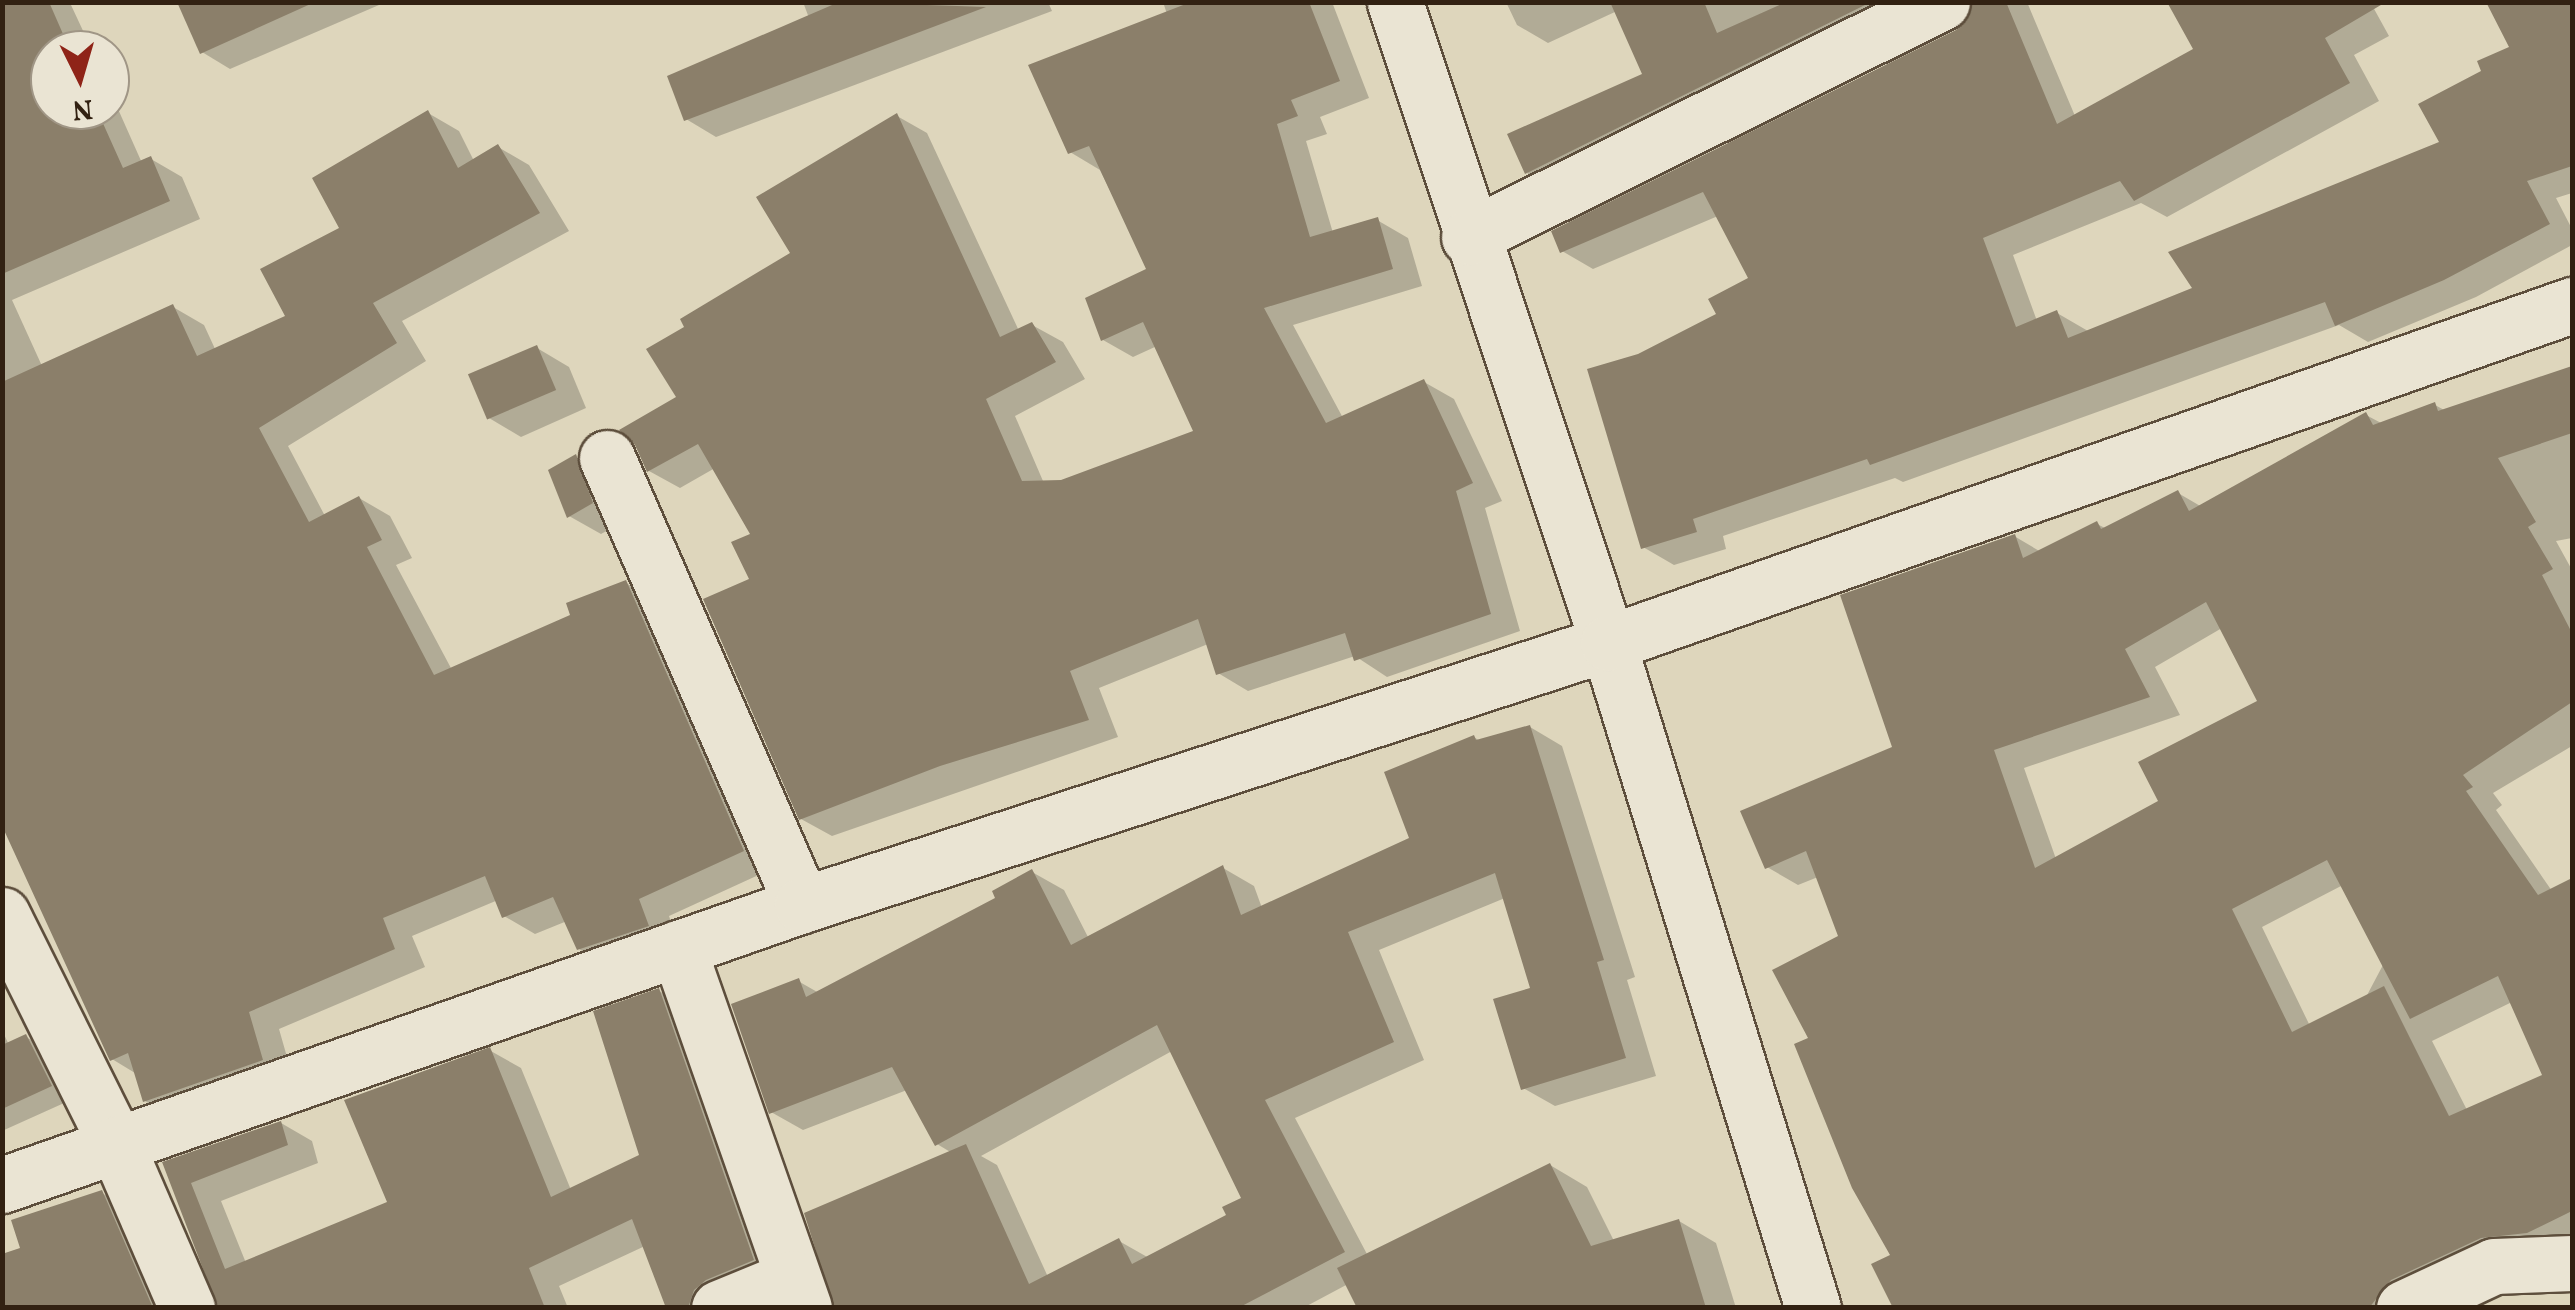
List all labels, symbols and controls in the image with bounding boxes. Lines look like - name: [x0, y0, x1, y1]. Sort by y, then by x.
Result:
- north arrow: [30, 30, 130, 130]
- text: N: [71, 88, 94, 129]

